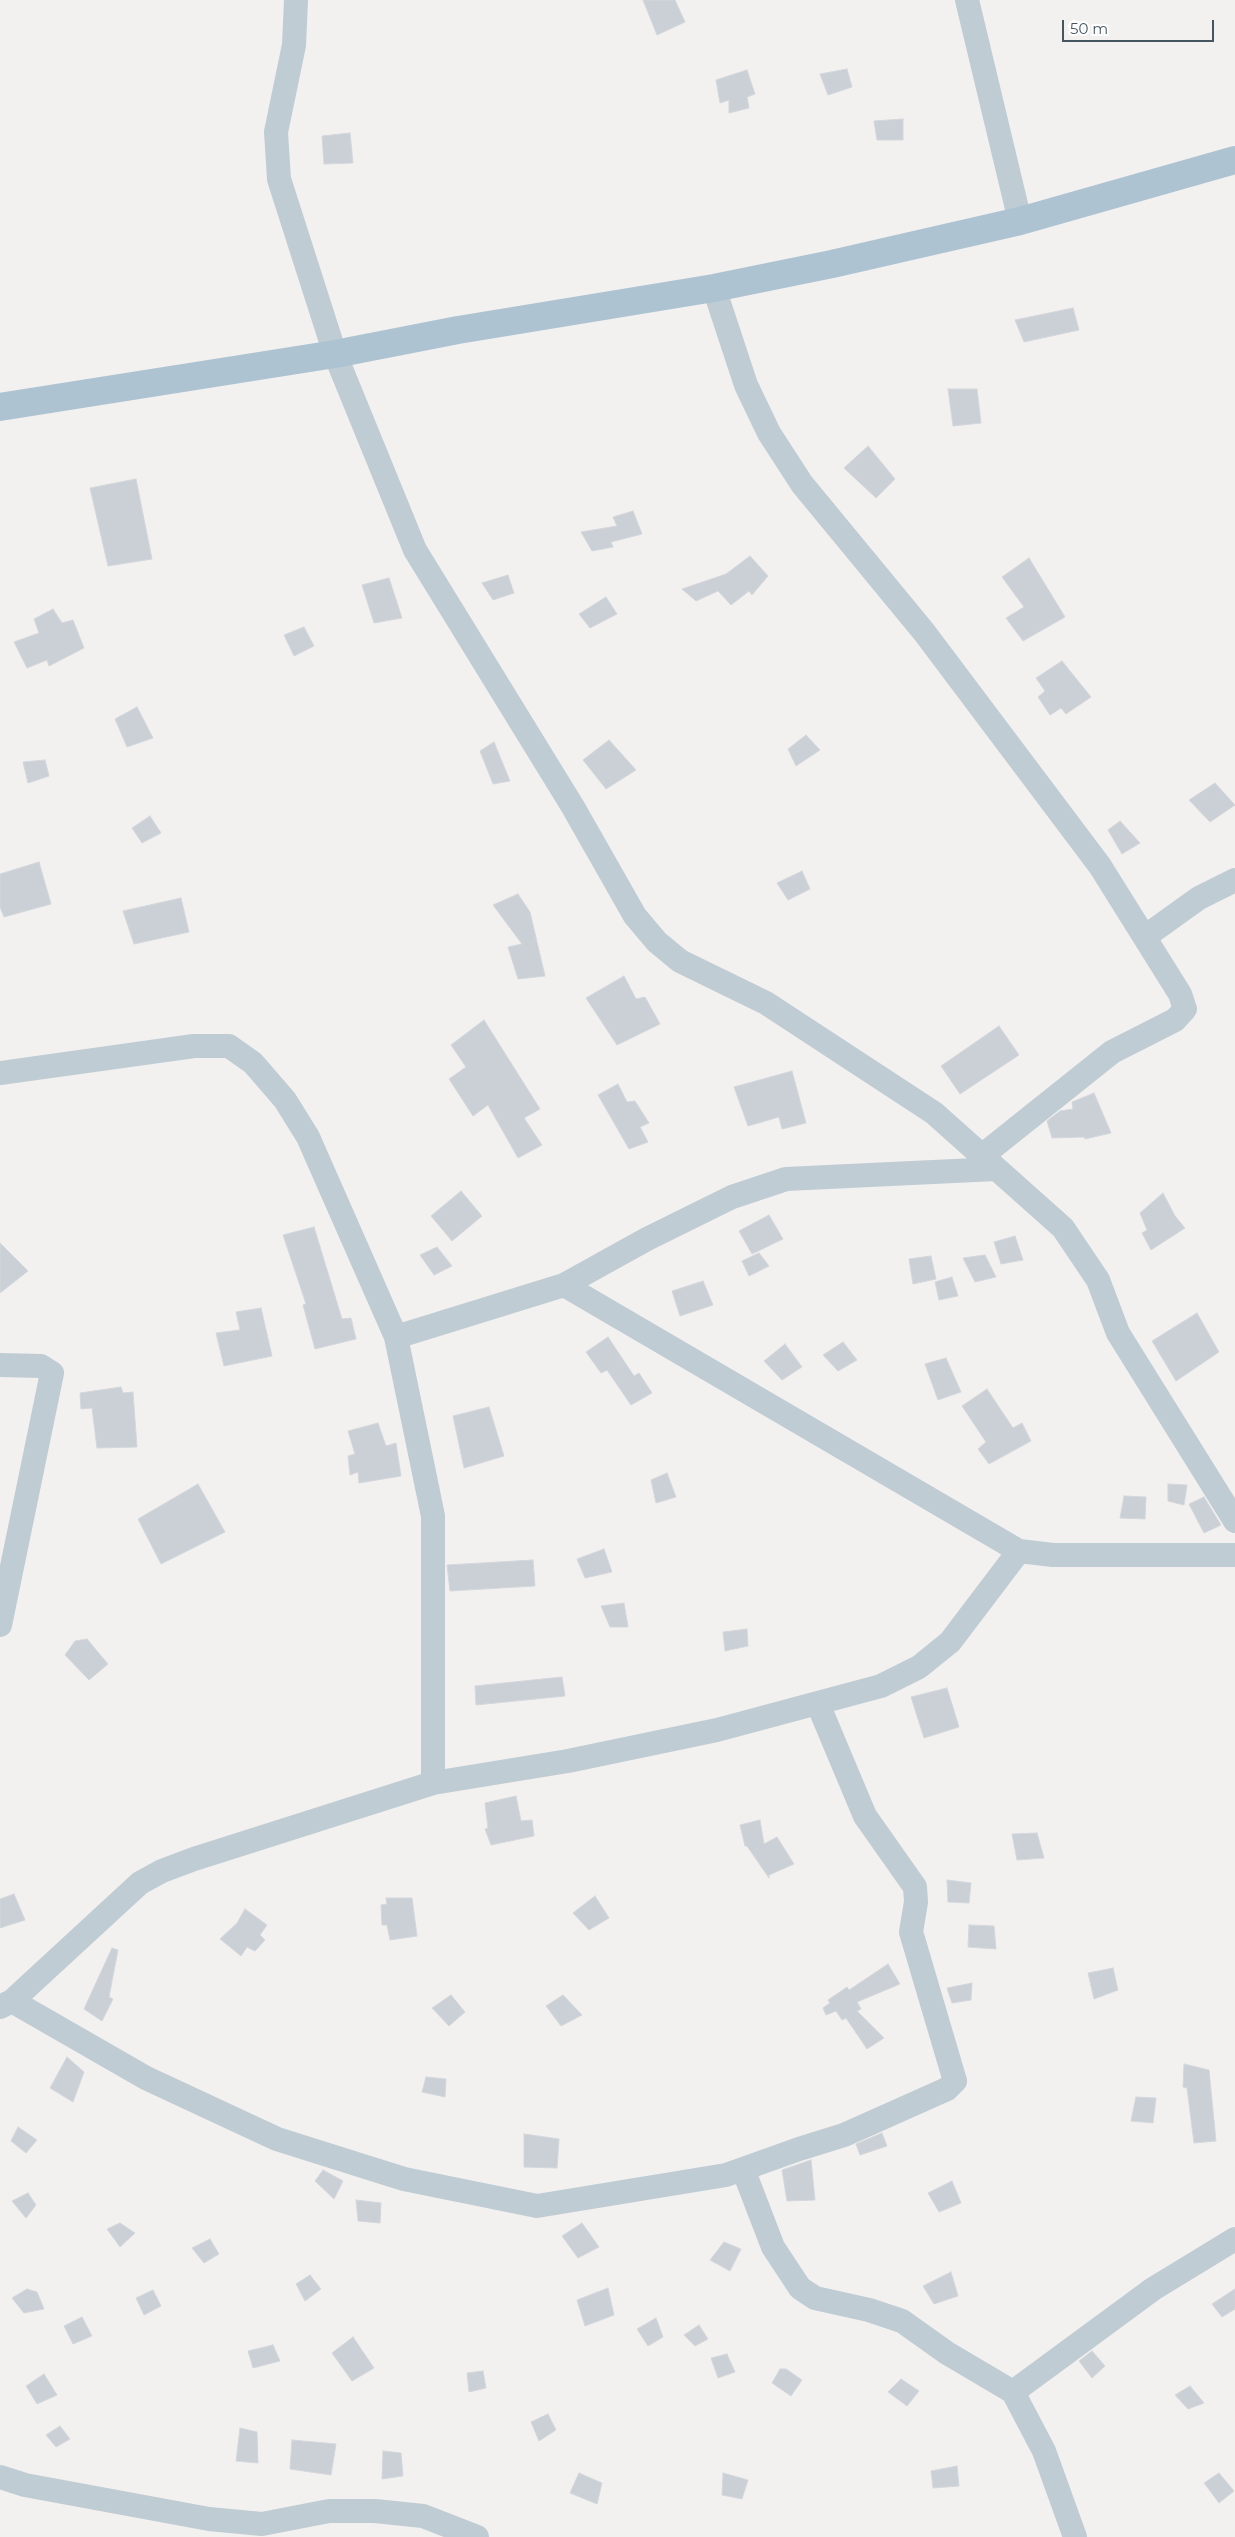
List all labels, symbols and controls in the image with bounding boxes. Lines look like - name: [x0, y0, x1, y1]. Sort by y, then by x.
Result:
- scale bar: [1065, 10, 1218, 42]
- text: 50 m: [1070, 19, 1108, 38]

